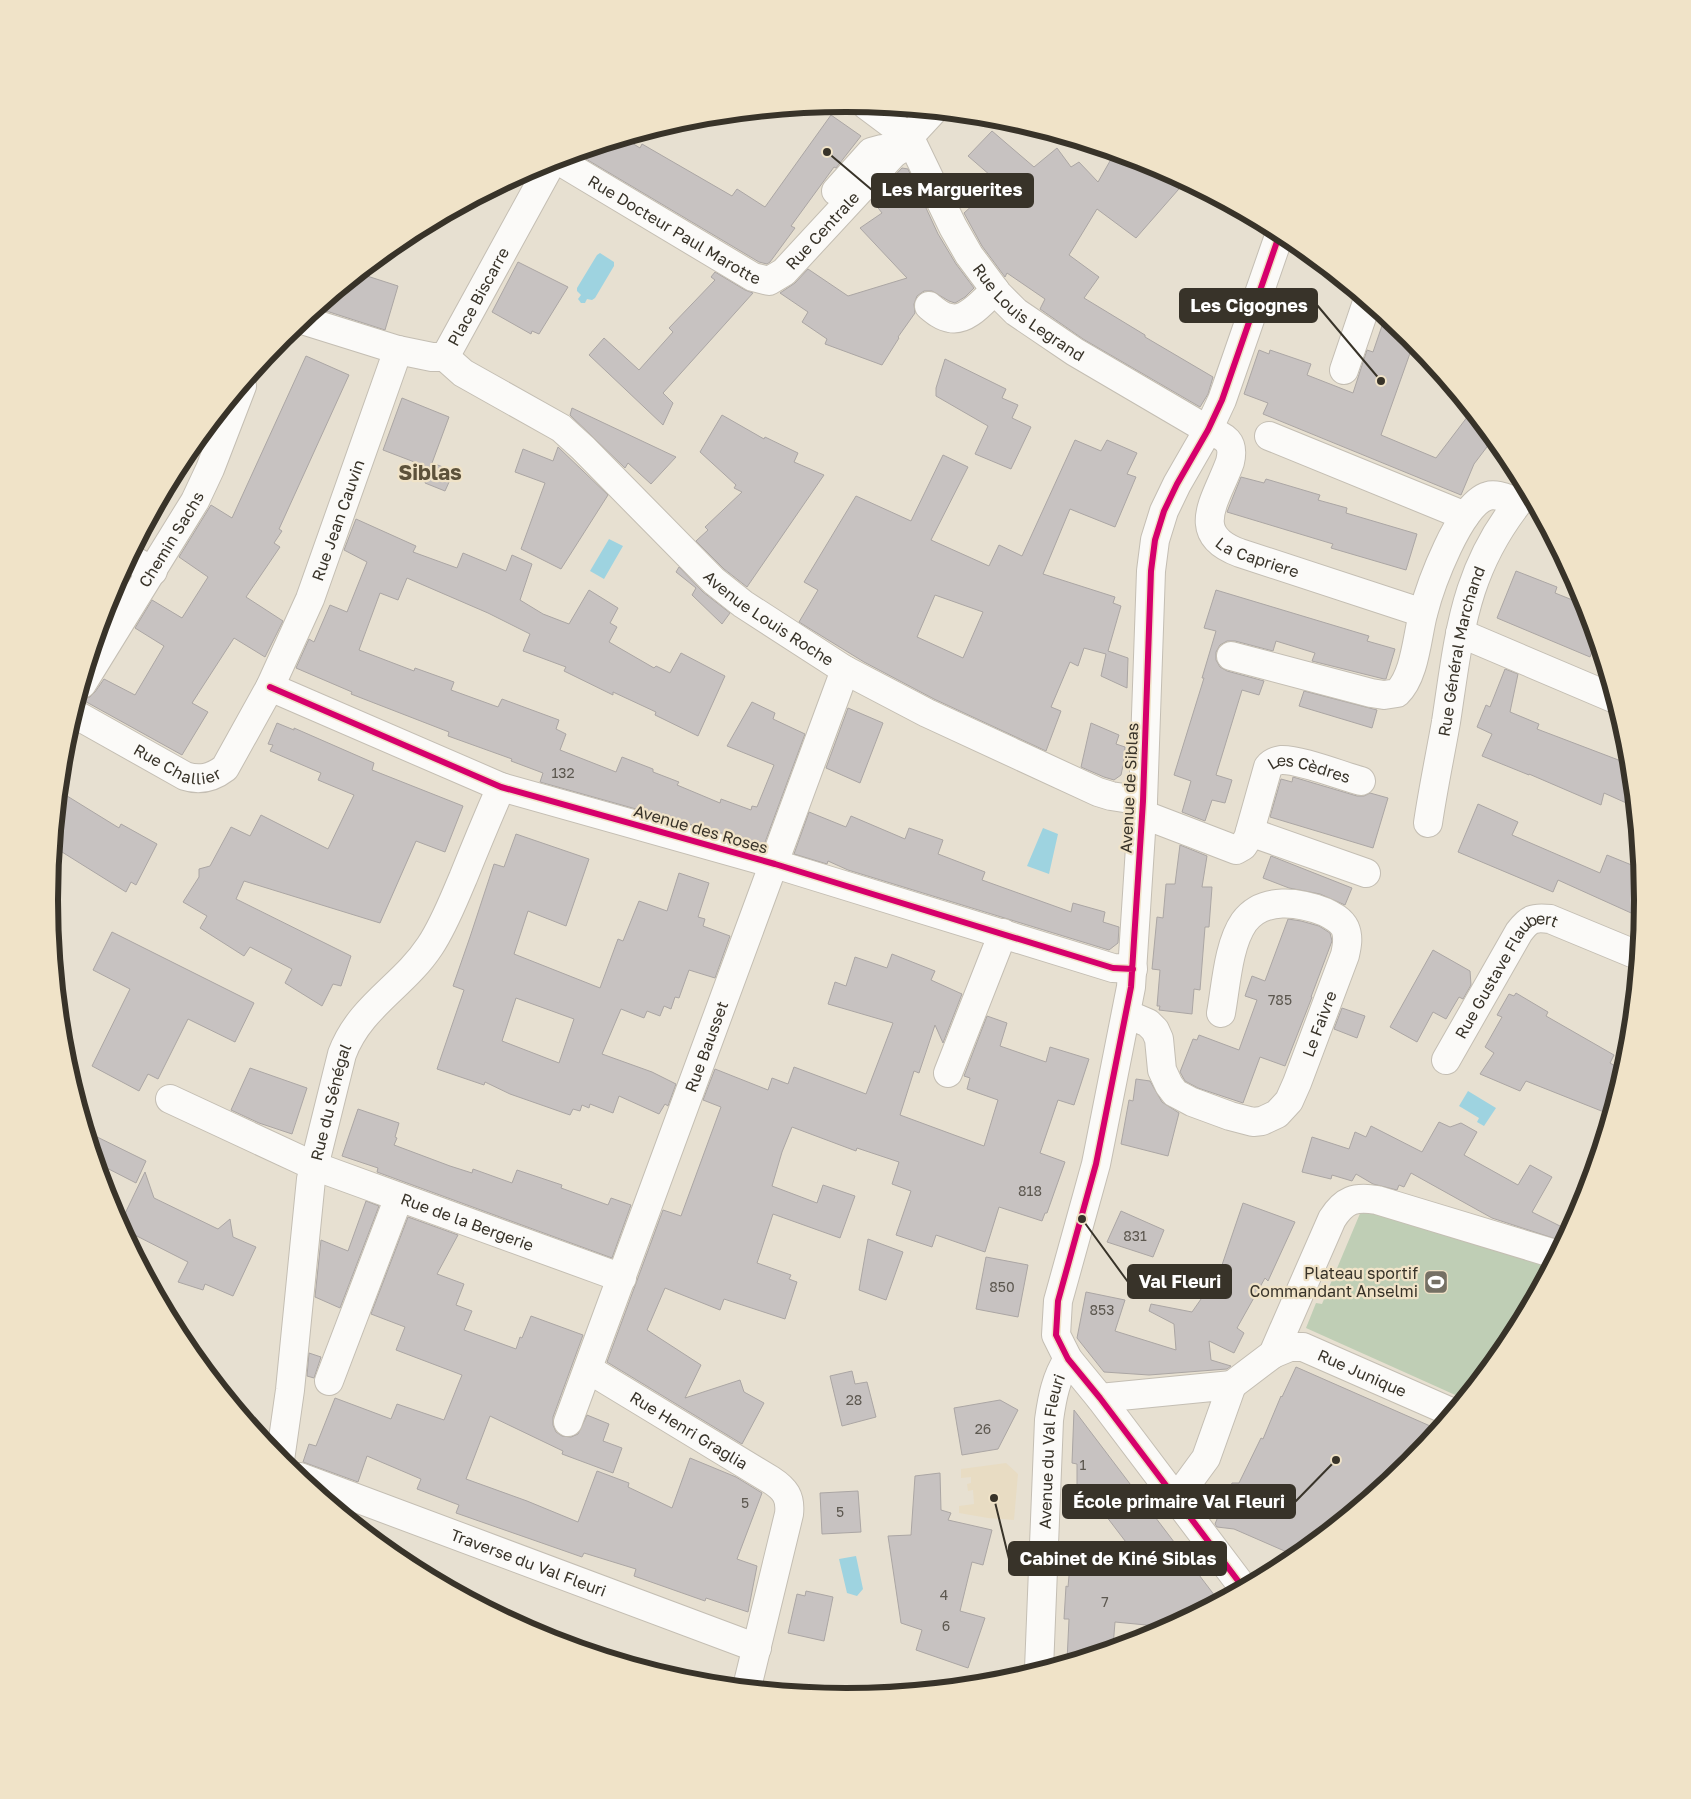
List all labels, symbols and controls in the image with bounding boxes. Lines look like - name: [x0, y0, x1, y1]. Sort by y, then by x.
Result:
- street label: Rue Docteur Paul Marotte: [585, 171, 762, 288]
- callout: Les Marguerites: [872, 174, 1033, 207]
- text: Les Marguerites: [882, 178, 1022, 200]
- street label: Rue Centrale: [781, 187, 863, 274]
- street label: Place Biscarre: [443, 244, 513, 349]
- street label: Rue Louis Legrand: [969, 260, 1088, 365]
- callout: Les Cigognes: [1180, 289, 1317, 322]
- text: Les Cigognes: [1190, 294, 1308, 316]
- street label: Rue Jean Cauvin: [307, 457, 368, 584]
- district label: Siblas: [398, 459, 462, 485]
- street label: Chemin Sachs: [134, 488, 208, 591]
- street label: La Capriere: [1211, 533, 1302, 582]
- street label: Rue Général Marchand: [1434, 563, 1489, 738]
- street label: Avenue Louis Roche: [699, 566, 837, 670]
- street label: Avenue de Siblas: [1116, 722, 1142, 854]
- street label: Rue Challier: [130, 739, 224, 788]
- street label: Les Cèdres: [1264, 750, 1353, 787]
- house number: 132: [551, 764, 575, 781]
- street label: Avenue des Roses: [632, 800, 770, 858]
- street label: Rue Gustave Flaubert: [1450, 908, 1561, 1042]
- street label: Le Faivre: [1298, 988, 1341, 1060]
- house number: 785: [1268, 991, 1292, 1008]
- street label: Rue Bausset: [680, 998, 732, 1095]
- street label: Rue du Sénégal: [306, 1040, 355, 1163]
- house number: 818: [1018, 1182, 1042, 1199]
- street label: Rue de la Bergerie: [398, 1188, 537, 1255]
- house number: 831: [1123, 1227, 1147, 1244]
- place label: Plateau sportif Commandant Anselmi: [1249, 1263, 1418, 1301]
- callout: Val Fleuri: [1128, 1265, 1231, 1298]
- sports icon: Plateau sportif Commandant Anselmi: [1423, 1269, 1449, 1295]
- text: Val Fleuri: [1139, 1270, 1221, 1292]
- house number: 850: [989, 1278, 1015, 1295]
- house number: 853: [1090, 1301, 1114, 1318]
- street label: Rue Junique: [1315, 1345, 1410, 1401]
- street label: Avenue du Val Fleuri: [1035, 1371, 1069, 1530]
- street label: Rue Henri Graglia: [626, 1387, 751, 1474]
- house number: 28: [846, 1391, 862, 1408]
- house number: 26: [975, 1420, 991, 1437]
- house number: 1: [1080, 1456, 1087, 1473]
- callout: École primaire Val Fleuri: [1063, 1485, 1295, 1518]
- text: École primaire Val Fleuri: [1073, 1490, 1285, 1512]
- house number: 5: [741, 1494, 749, 1511]
- house number: 5: [836, 1503, 844, 1520]
- street label: Traverse du Val Fleuri: [448, 1524, 609, 1601]
- callout: Cabinet de Kiné Siblas: [1009, 1542, 1226, 1575]
- text: Cabinet de Kiné Siblas: [1019, 1547, 1217, 1569]
- house number: 4: [940, 1586, 948, 1603]
- house number: 7: [1101, 1593, 1109, 1610]
- house number: 6: [942, 1617, 950, 1634]

